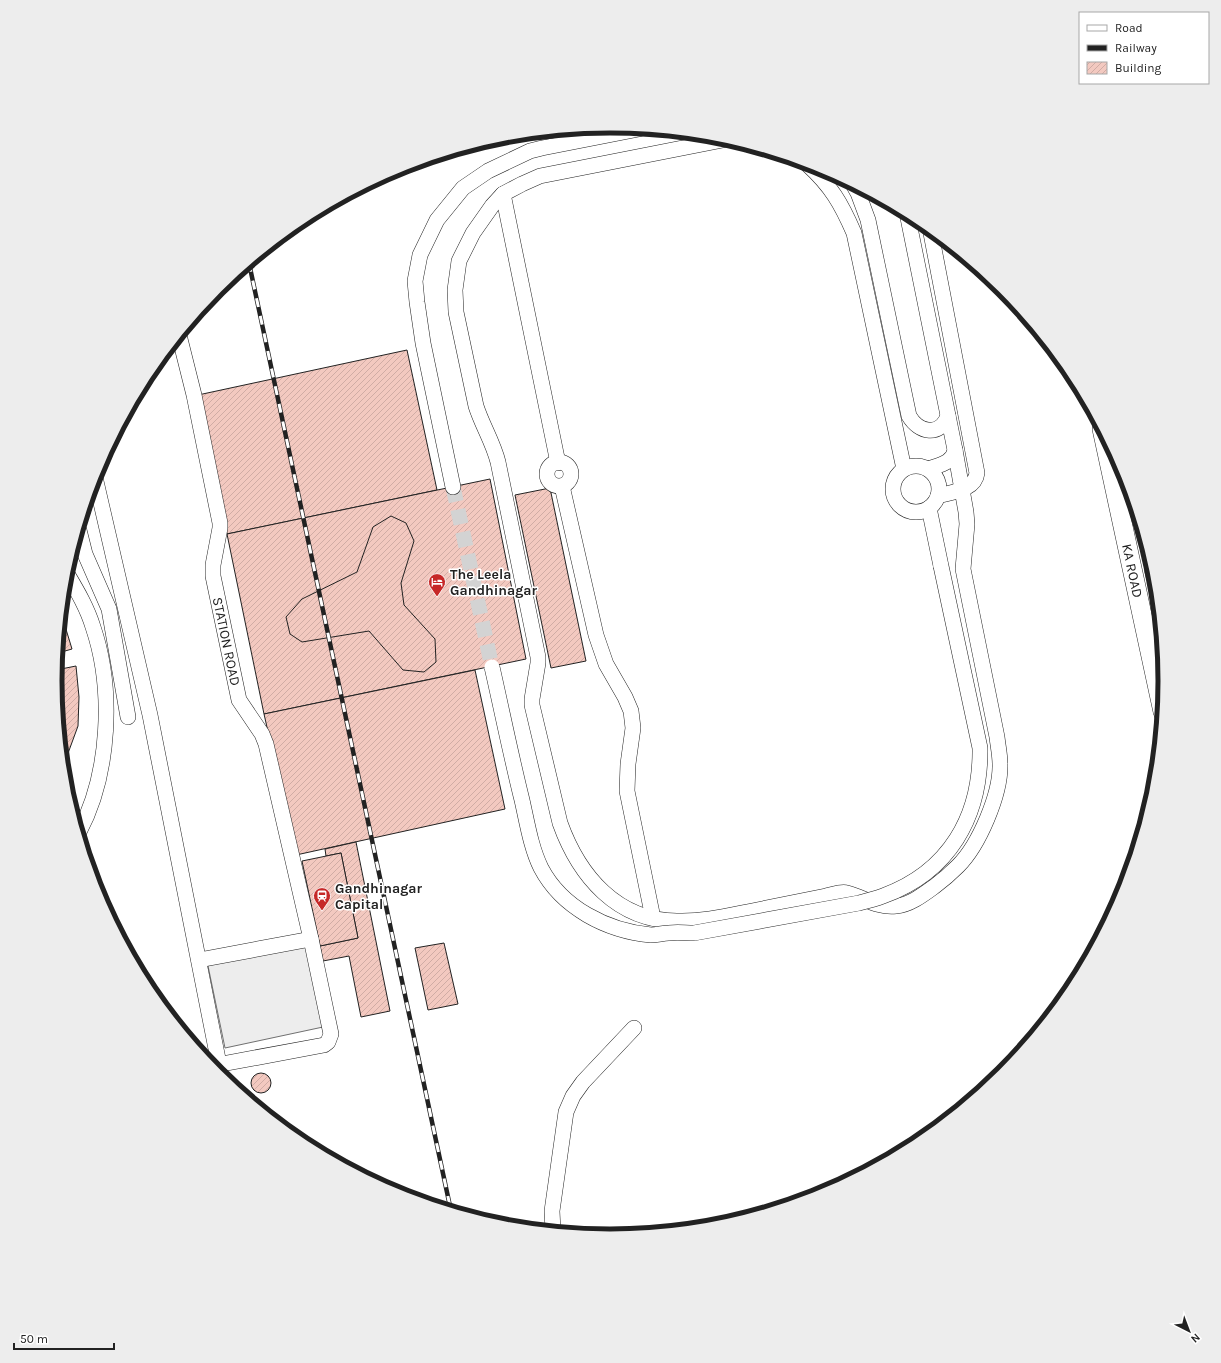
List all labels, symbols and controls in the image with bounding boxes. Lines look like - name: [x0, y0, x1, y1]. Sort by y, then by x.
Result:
- legend: [1079, 12, 1209, 84]
- text: Road: [1115, 21, 1143, 35]
- text: Railway: [1115, 41, 1157, 55]
- text: Building: [1115, 61, 1162, 75]
- street label: KA ROAD: [1118, 542, 1147, 599]
- place label: The Leela Gandhinagar: [450, 566, 538, 599]
- hotel icon: The Leela Gandhinagar: [427, 572, 447, 597]
- street label: STATION ROAD: [209, 596, 244, 687]
- place label: Gandhinagar Capital: [335, 880, 423, 913]
- station icon: Gandhinagar Capital: [312, 886, 332, 911]
- north arrow: [1169, 1311, 1209, 1351]
- scale bar: [14, 1325, 114, 1351]
- text: N: [1188, 1331, 1203, 1346]
- text: 50 m: [20, 1332, 48, 1346]

